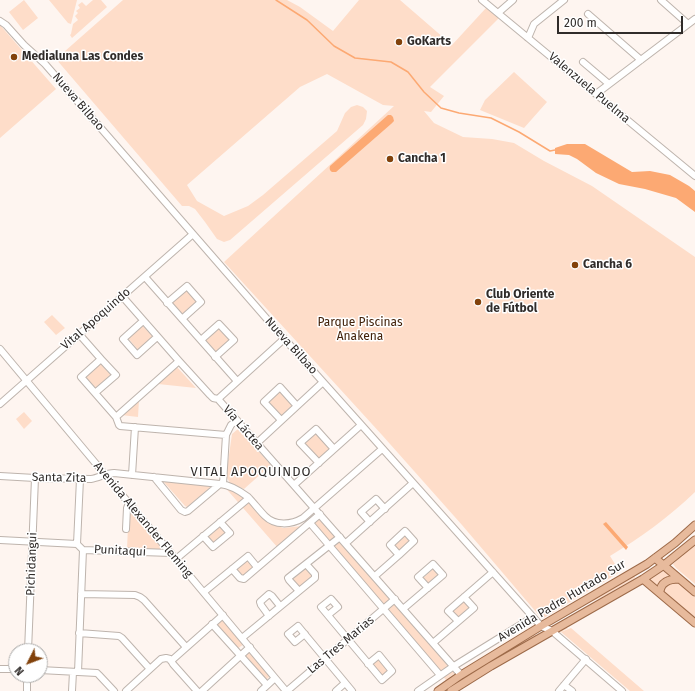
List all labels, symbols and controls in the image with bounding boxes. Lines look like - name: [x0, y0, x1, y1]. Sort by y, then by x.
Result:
- scale bar: [559, 8, 685, 34]
- text: 200 m: [564, 16, 597, 30]
- place label: GoKarts: [407, 35, 451, 49]
- marker: GoKarts: [394, 37, 404, 47]
- place label: Medialuna Las Condes: [22, 50, 143, 64]
- street label: Valenzuela Puelma: [545, 50, 633, 126]
- marker: Medialuna Las Condes: [9, 52, 19, 62]
- street label: Nueva Bilbao: [49, 70, 107, 134]
- place label: Cancha 1: [398, 152, 446, 166]
- marker: Cancha 1: [385, 154, 395, 164]
- place label: Cancha 6: [583, 258, 632, 272]
- marker: Cancha 6: [570, 260, 580, 270]
- street label: Vital Apoquindo: [58, 285, 134, 353]
- place label: Club Oriente de Fútbol: [486, 288, 554, 316]
- marker: Club Oriente de Fútbol: [473, 297, 483, 307]
- street label: Nueva Bilbao: [262, 314, 320, 378]
- park label: Parque Piscinas Anakena: [317, 316, 403, 344]
- street label: Vía Láctea: [219, 402, 267, 454]
- street label: Avenida Alexander Fleming: [90, 459, 196, 581]
- district label: VITAL APOQUINDO: [190, 464, 312, 480]
- street label: Santa Zita: [32, 470, 86, 486]
- street label: Pichidangui: [24, 532, 40, 596]
- street label: Punitaqui: [93, 542, 147, 560]
- street label: Avenida Padre Hurtado Sur: [495, 557, 629, 645]
- street label: Las Tres Marias: [305, 613, 377, 677]
- north arrow: [8, 643, 48, 683]
- text: N: [12, 664, 27, 678]

